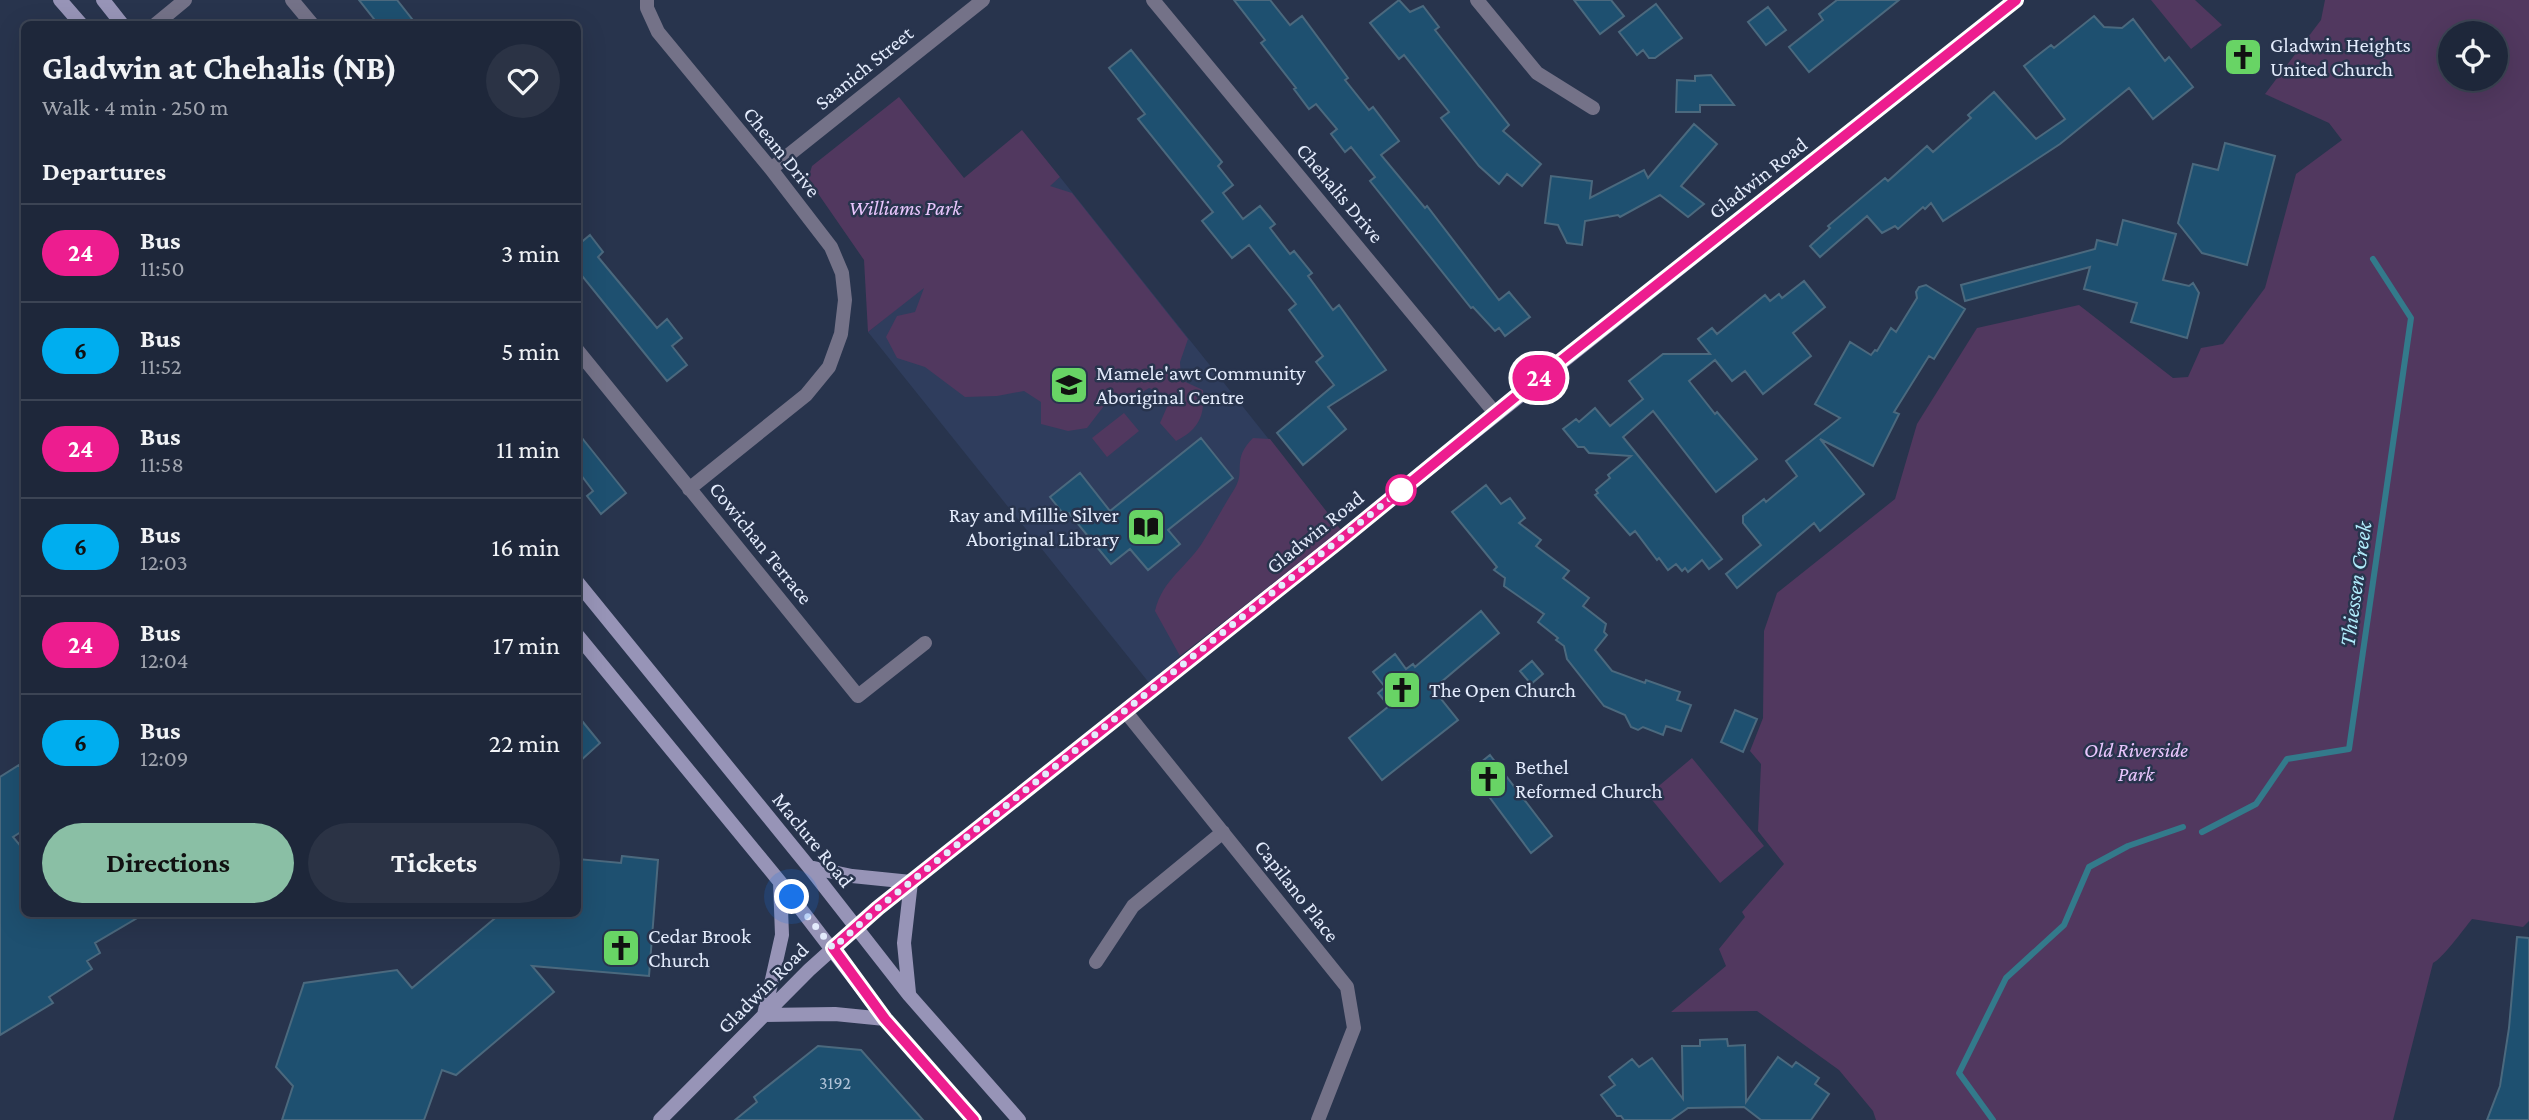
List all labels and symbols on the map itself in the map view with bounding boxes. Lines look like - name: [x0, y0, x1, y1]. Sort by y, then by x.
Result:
- street label: Saanich Street: [810, 21, 919, 115]
- place label: Gladwin Heights United Church: [2270, 33, 2411, 81]
- church icon: Gladwin Heights United Church: [2222, 36, 2264, 78]
- street label: Cheam Drive: [738, 102, 826, 202]
- street label: Gladwin Road: [1704, 132, 1812, 224]
- street label: Chehalis Drive: [1291, 138, 1389, 248]
- park label: Williams Park: [849, 196, 962, 220]
- line badge: 24: [1508, 355, 1570, 401]
- place label: Mamele'awt Community Aboriginal Centre: [1096, 361, 1306, 409]
- school or university icon: Mamele'awt Community Aboriginal Centre: [1048, 364, 1090, 406]
- unlabelled marker: [1386, 475, 1416, 505]
- street label: Cowichan Terrace: [704, 477, 818, 609]
- street label: Gladwin Road: [1261, 485, 1369, 579]
- place label: Ray and Millie Silver Aboriginal Library: [949, 503, 1120, 551]
- library icon: Ray and Millie Silver Aboriginal Library: [1125, 506, 1167, 548]
- water label: Thiessen Creek: [2333, 519, 2377, 648]
- church icon: The Open Church: [1381, 669, 1423, 711]
- place label: The Open Church: [1429, 678, 1576, 702]
- park label: Old Riverside Park: [2084, 738, 2188, 786]
- place label: Bethel Reformed Church: [1515, 755, 1662, 803]
- church icon: Bethel Reformed Church: [1467, 758, 1509, 800]
- street label: Maclure Road: [767, 788, 859, 892]
- street label: Capilano Place: [1250, 835, 1344, 947]
- your location: [774, 879, 809, 914]
- place label: Cedar Brook Church: [648, 924, 751, 972]
- church icon: Cedar Brook Church: [600, 927, 642, 969]
- street label: Gladwin Road: [713, 938, 813, 1038]
- house number: 3192: [819, 1073, 851, 1093]

